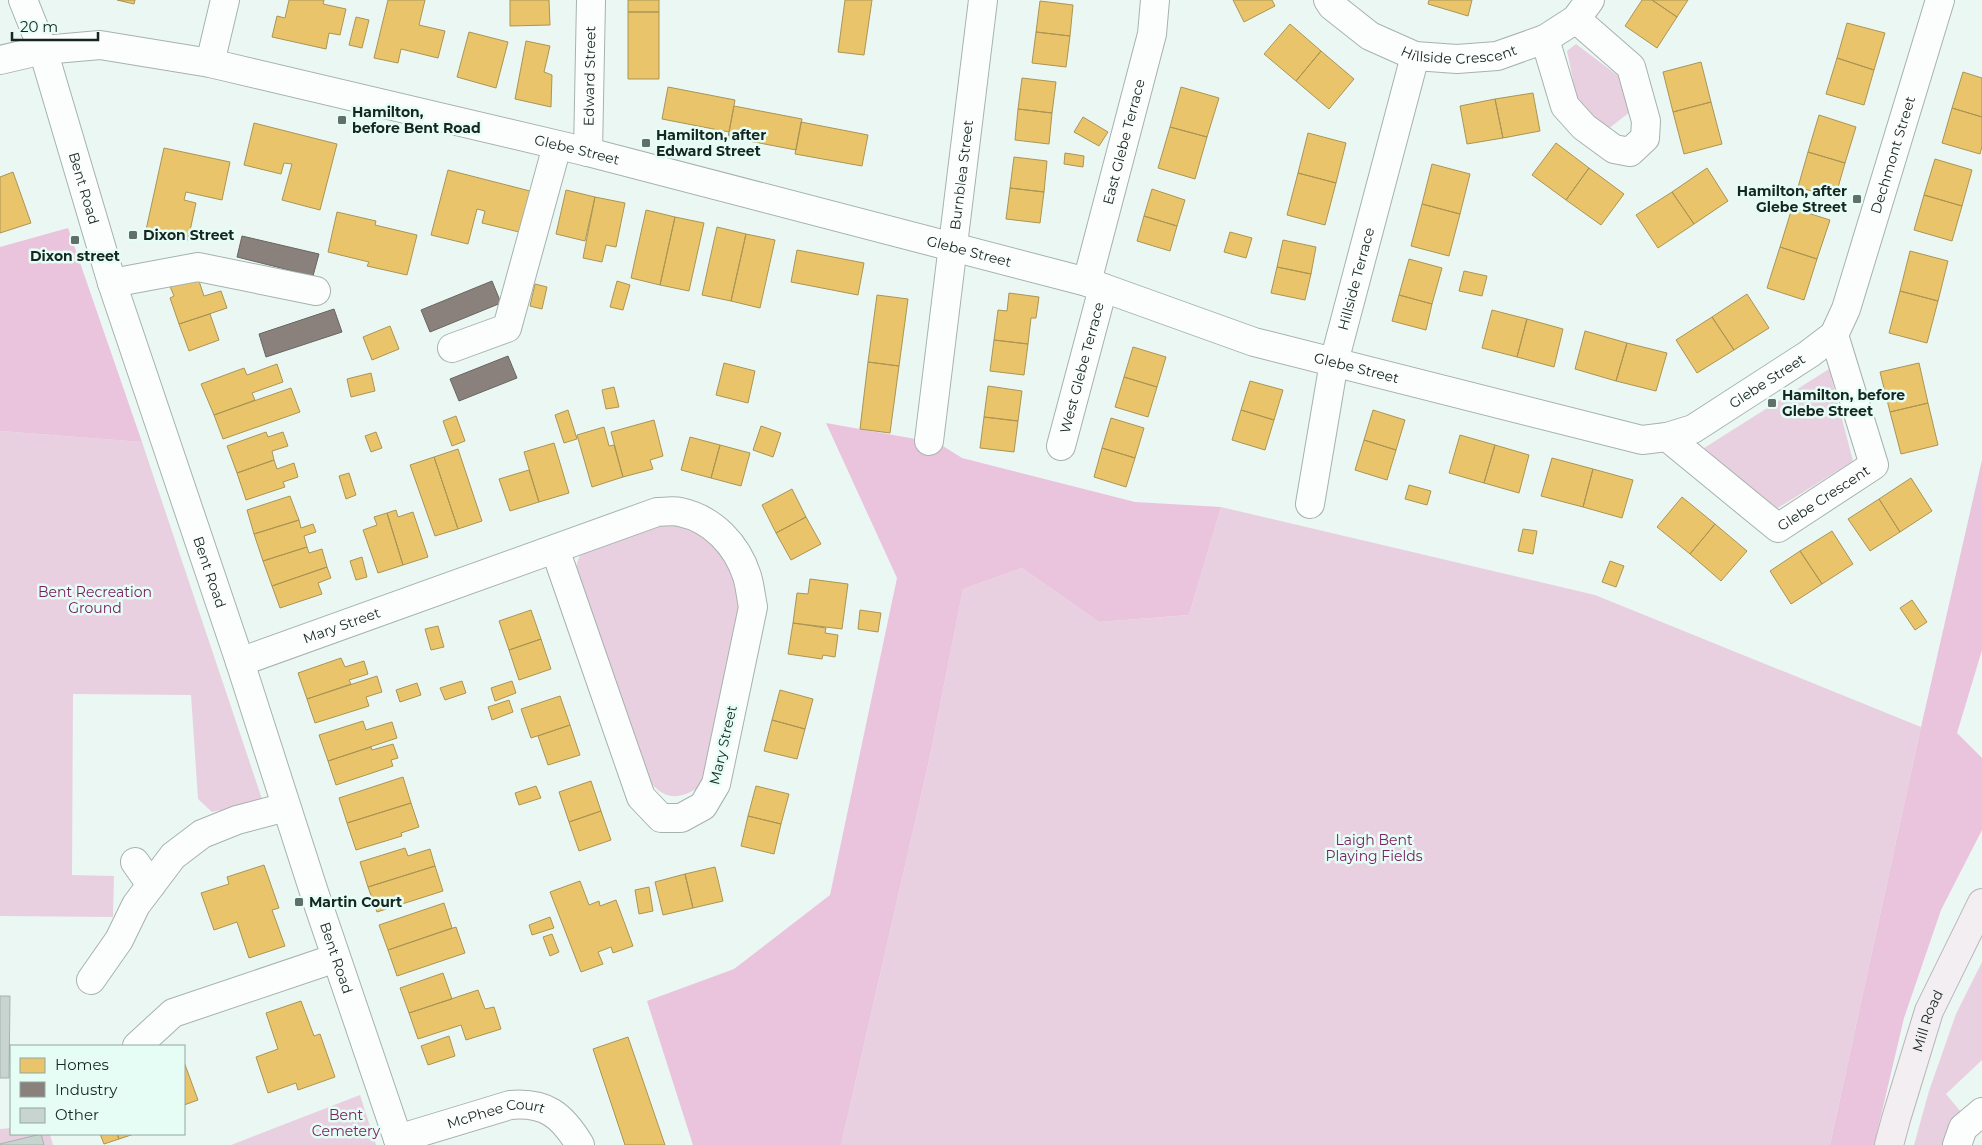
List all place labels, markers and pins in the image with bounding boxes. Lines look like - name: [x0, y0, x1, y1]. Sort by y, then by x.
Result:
- place label: Hamilton, before Bent Road: [352, 103, 481, 137]
- marker: Hamilton, before Bent Road: [336, 114, 348, 126]
- place label: Hamilton, after Edward Street: [656, 126, 766, 160]
- marker: Hamilton, after Edward Street: [640, 137, 652, 149]
- place label: Hamilton, after Glebe Street: [1737, 182, 1847, 216]
- marker: Hamilton, after Glebe Street: [1851, 193, 1863, 205]
- place label: Dixon Street: [143, 226, 234, 244]
- marker: Dixon Street: [127, 229, 139, 241]
- marker: Dixon street: [69, 234, 81, 246]
- place label: Dixon street: [30, 247, 120, 265]
- place label: Hamilton, before Glebe Street: [1782, 386, 1905, 420]
- marker: Hamilton, before Glebe Street: [1766, 397, 1778, 409]
- place label: Martin Court: [309, 893, 402, 911]
- marker: Martin Court: [293, 896, 305, 908]

